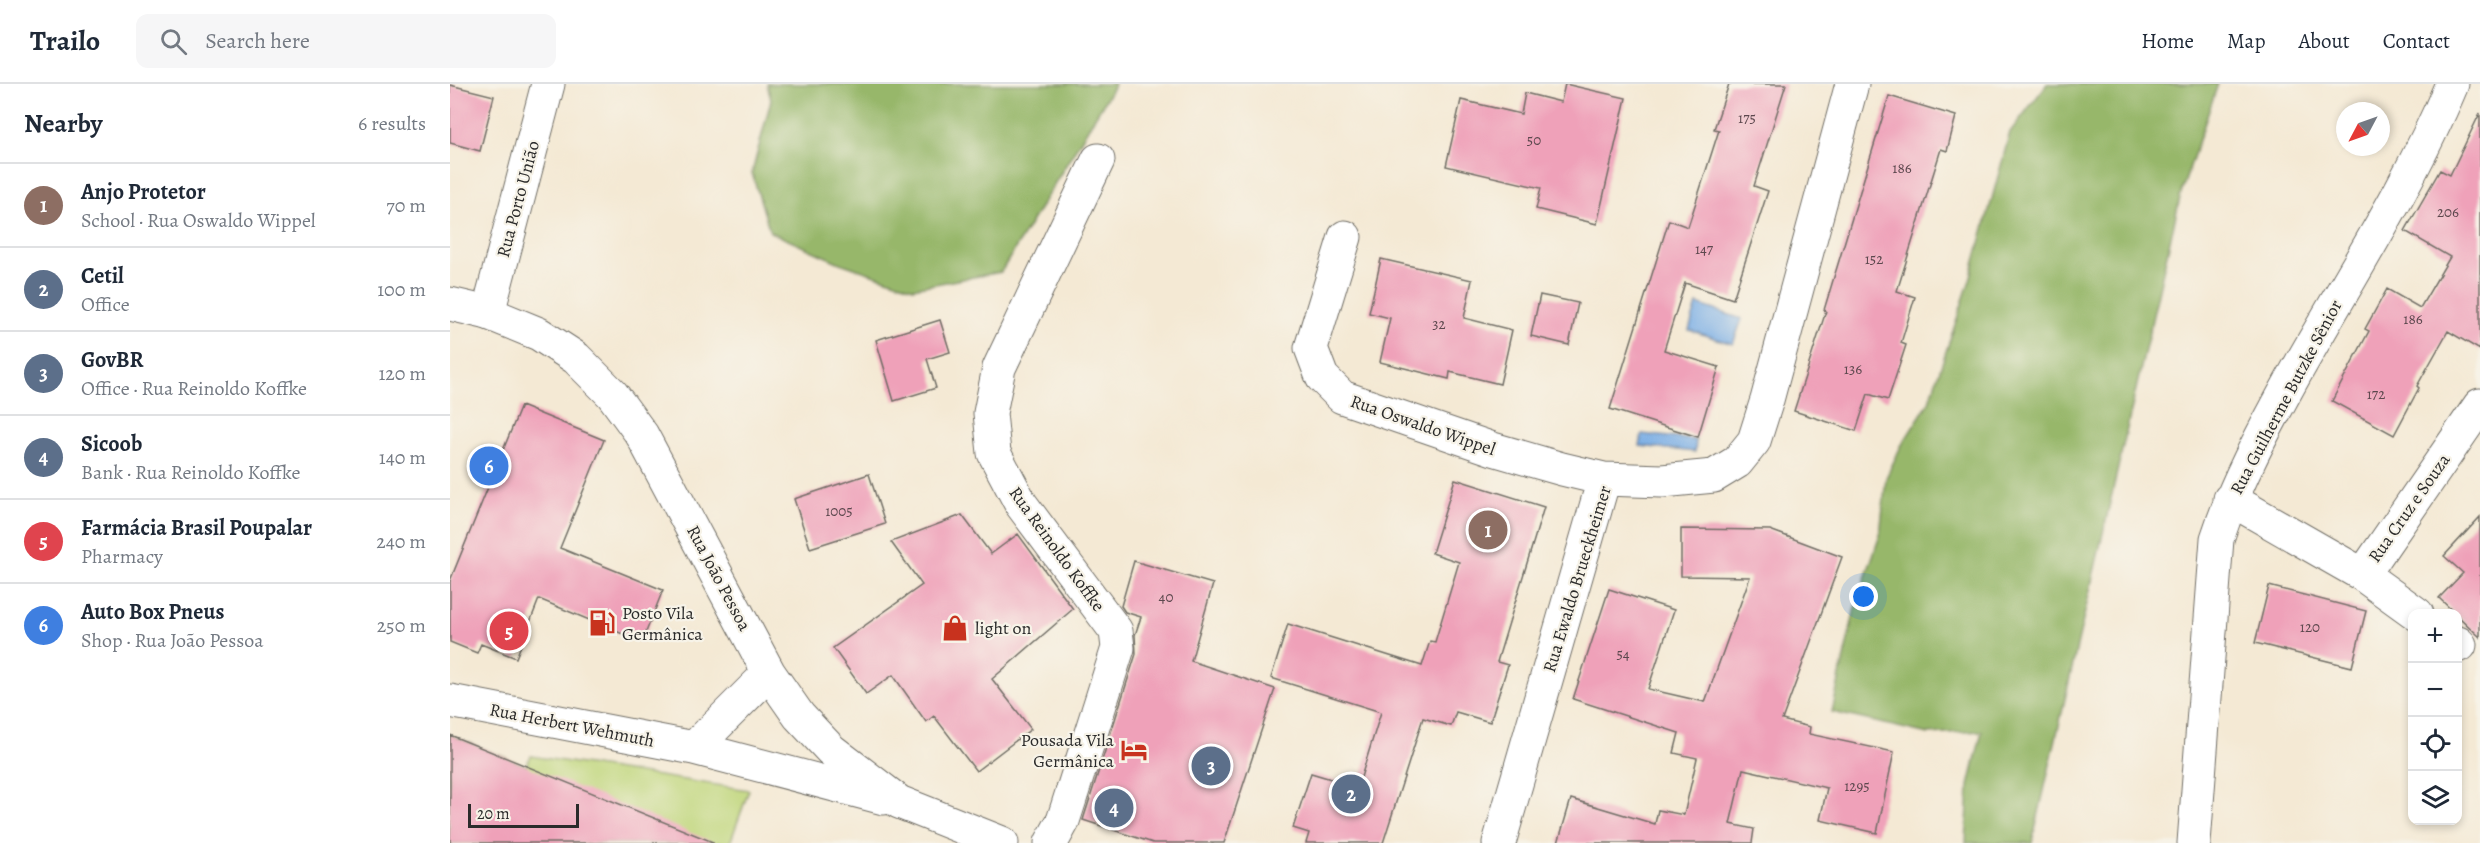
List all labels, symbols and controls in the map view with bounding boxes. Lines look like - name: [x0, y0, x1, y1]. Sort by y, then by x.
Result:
- search box: [136, 14, 556, 68]
- text: Trailo: [30, 22, 100, 60]
- icon: search: [157, 25, 190, 58]
- text: Search here: [205, 26, 310, 56]
- text: Home: [2141, 27, 2194, 55]
- text: Map: [2227, 27, 2265, 55]
- text: About: [2298, 27, 2350, 55]
- text: Contact: [2383, 27, 2450, 55]
- north arrow: [2336, 102, 2390, 156]
- text: Nearby: [24, 106, 103, 141]
- house number: 175: [1738, 108, 1756, 128]
- text: 6 results: [358, 110, 426, 137]
- house number: 50: [1527, 130, 1541, 150]
- street label: Rua Porto União: [491, 138, 545, 260]
- house number: 186: [1892, 158, 1912, 178]
- text: Anjo Protetor: [81, 177, 206, 207]
- text: 1: [40, 192, 47, 219]
- text: 70 m: [386, 192, 426, 219]
- house number: 206: [2437, 202, 2459, 222]
- text: School · Rua Oswaldo Wippel: [81, 207, 316, 234]
- house number: 147: [1695, 239, 1714, 259]
- house number: 152: [1865, 249, 1883, 269]
- text: Cetil: [81, 261, 124, 291]
- text: 2: [39, 276, 48, 303]
- text: 100 m: [377, 276, 426, 303]
- text: Office: [81, 291, 130, 318]
- street label: Rua Guilherme Butzke Sênior: [2224, 295, 2348, 498]
- house number: 186: [2403, 309, 2423, 329]
- house number: 32: [1432, 314, 1446, 334]
- text: GovBR: [81, 345, 144, 375]
- house number: 136: [1844, 359, 1862, 379]
- text: 3: [39, 360, 48, 387]
- text: 120 m: [378, 360, 426, 387]
- text: Office · Rua Reinoldo Koffke: [81, 375, 307, 402]
- house number: 172: [2367, 384, 2385, 404]
- street label: Rua Oswaldo Wippel: [1347, 389, 1499, 461]
- text: Sicoob: [81, 429, 142, 459]
- text: 4: [39, 444, 48, 471]
- text: 140 m: [379, 444, 426, 471]
- pin: 6: [470, 444, 508, 488]
- street label: Rua Cruz e Souza: [2363, 448, 2456, 567]
- text: Bank · Rua Reinoldo Koffke: [81, 459, 300, 486]
- street label: Rua Reinoldo Koffke: [1004, 482, 1110, 616]
- street label: Rua Ewaldo Brueckheimer: [1537, 483, 1617, 675]
- house number: 1005: [825, 501, 853, 521]
- pin: 1: [1468, 508, 1508, 552]
- text: Farmácia Brasil Poupalar: [81, 513, 312, 543]
- street label: Rua João Pessoa: [681, 521, 757, 635]
- text: 5: [39, 528, 48, 555]
- text: 240 m: [376, 528, 426, 555]
- text: Pharmacy: [81, 543, 163, 570]
- your location: [1849, 582, 1878, 611]
- house number: 40: [1159, 587, 1173, 607]
- text: Auto Box Pneus: [81, 597, 224, 627]
- place label: Posto Vila Germânica: [622, 601, 703, 646]
- pin: 5: [490, 608, 528, 654]
- fuel station icon: Posto Vila Germânica: [587, 608, 617, 638]
- map controls: [2408, 609, 2462, 825]
- button: +: [2408, 609, 2462, 663]
- text: 6: [39, 612, 48, 639]
- text: 250 m: [377, 612, 426, 639]
- shop icon: light on: [940, 613, 970, 643]
- place label: light on: [975, 616, 1032, 640]
- house number: 120: [2300, 617, 2320, 637]
- text: Shop · Rua João Pessoa: [81, 627, 264, 654]
- house number: 54: [1616, 644, 1630, 664]
- button: −: [2408, 663, 2462, 717]
- street label: Rua Herbert Wehmuth: [488, 697, 657, 753]
- button: locate: [2408, 717, 2462, 771]
- place label: Pousada Vila Germânica: [1021, 728, 1115, 773]
- hotel icon: Pousada Vila Germânica: [1119, 735, 1149, 765]
- pin: 3: [1192, 744, 1230, 788]
- button: layers: [2408, 771, 2462, 825]
- pin: 2: [1332, 772, 1370, 816]
- house number: 1295: [1844, 776, 1870, 796]
- pin: 4: [1094, 786, 1134, 830]
- scale bar: [468, 801, 579, 828]
- text: 20 m: [477, 803, 510, 825]

